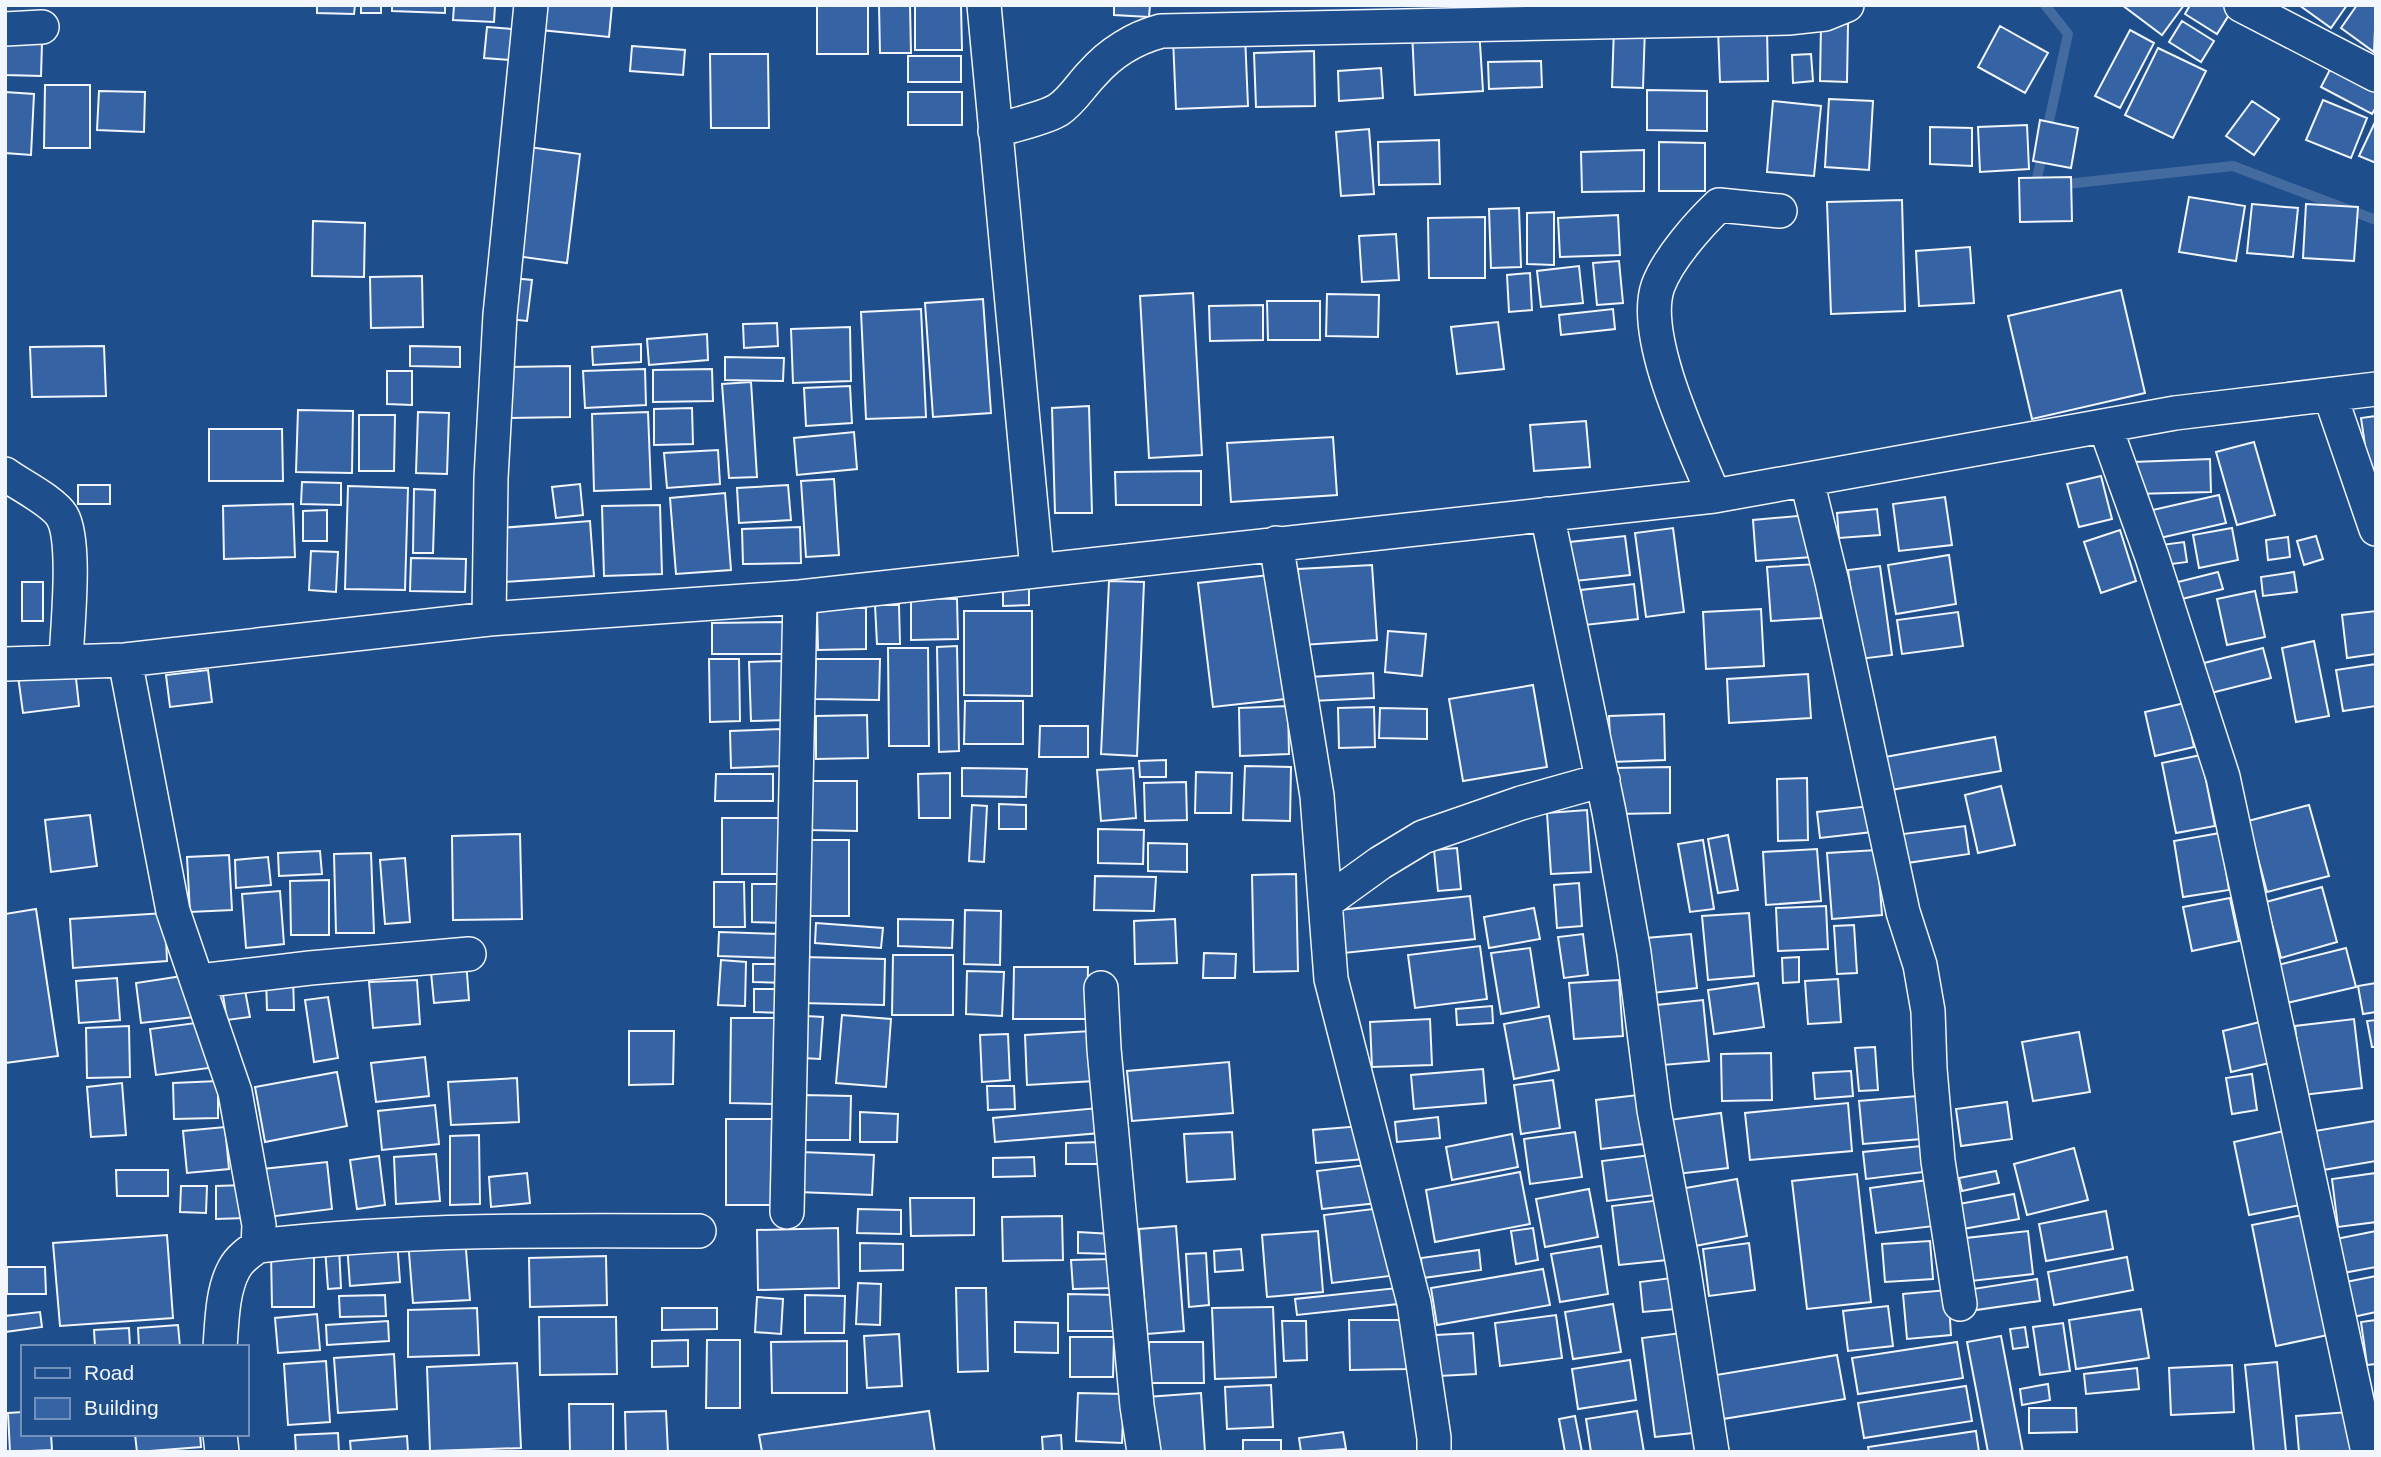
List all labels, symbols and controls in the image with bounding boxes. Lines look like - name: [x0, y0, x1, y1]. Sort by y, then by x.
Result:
- legend: [21, 1345, 248, 1436]
- text: Road: [84, 1361, 134, 1384]
- text: Building: [84, 1396, 159, 1419]

